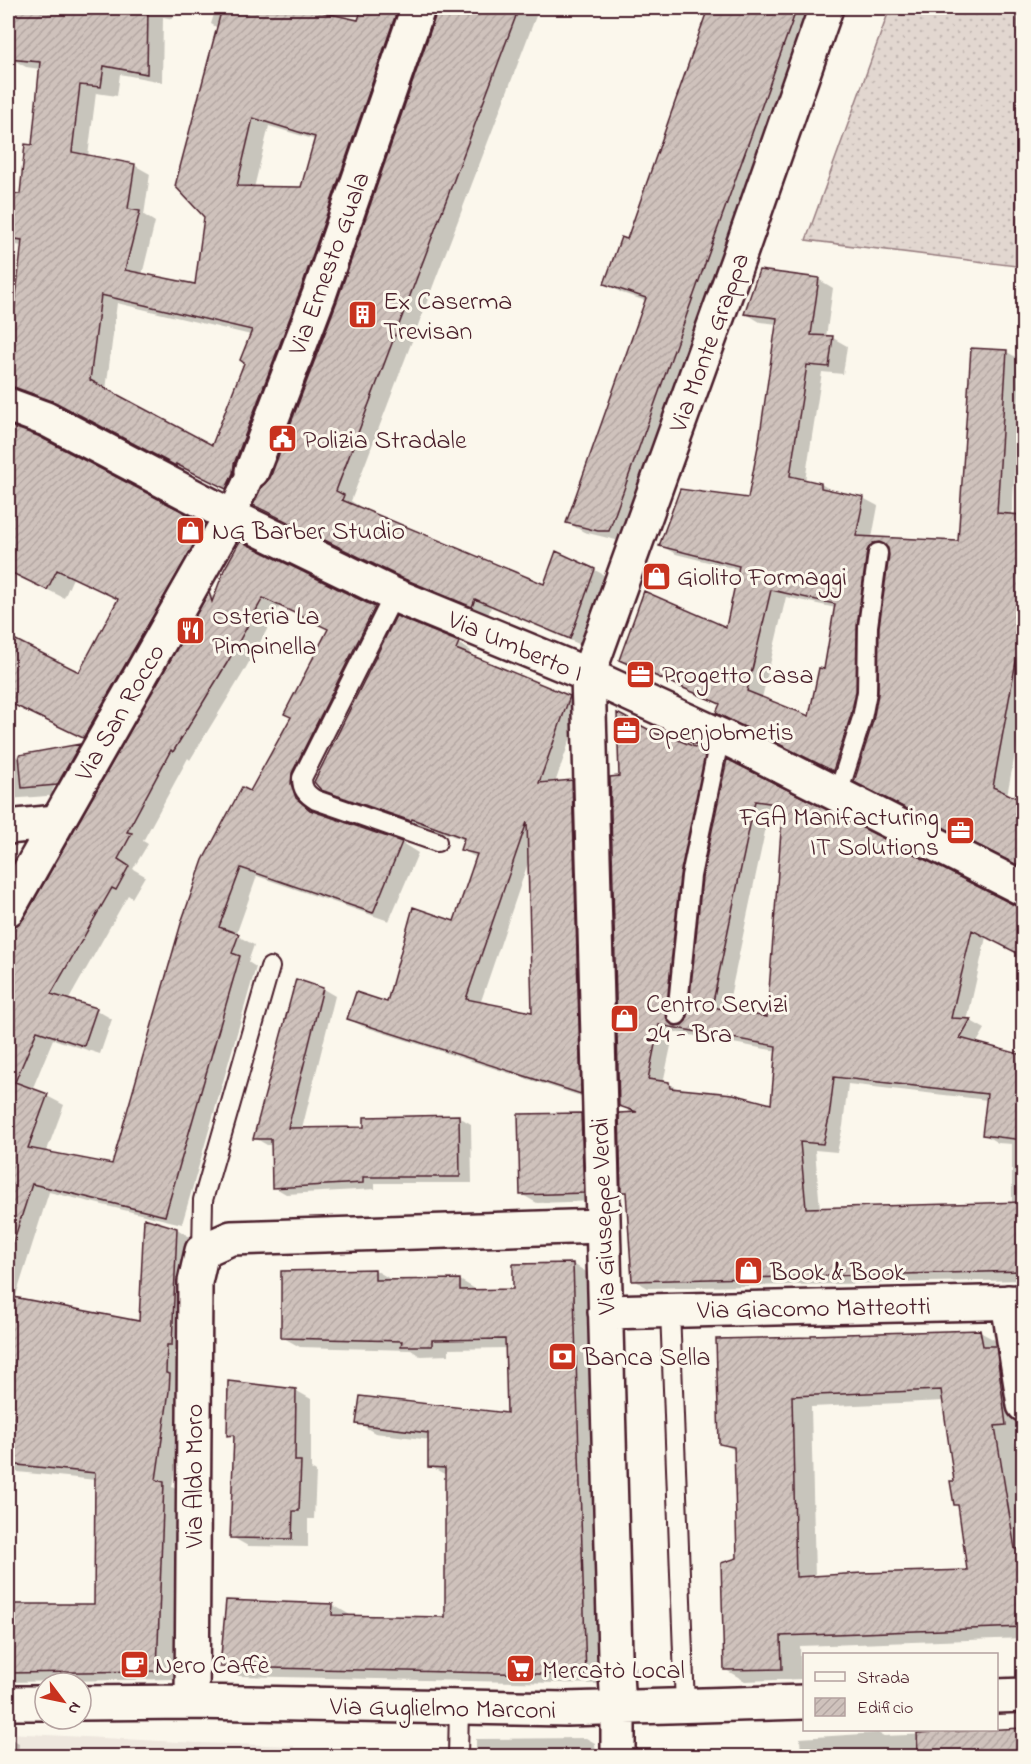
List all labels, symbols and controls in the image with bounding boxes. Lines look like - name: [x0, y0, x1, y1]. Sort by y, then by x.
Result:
- street label: Via Ernesto Guala: [280, 167, 382, 362]
- street label: Via Monte Grappa: [660, 248, 761, 439]
- place label: Ex Caserma Trevisan: [383, 284, 512, 352]
- building icon: Ex Caserma Trevisan: [346, 299, 378, 331]
- public building icon: Polizia Stradale: [266, 423, 298, 455]
- place label: Polizia Stradale: [303, 423, 467, 461]
- shop icon: NG Barber Studio: [175, 514, 207, 546]
- place label: NG Barber Studio: [212, 514, 405, 552]
- shop icon: Giolito Formaggi: [640, 560, 672, 592]
- place label: Giolito Formaggi: [677, 560, 847, 598]
- place label: Osteria La Pimpinella: [212, 599, 320, 667]
- street label: Via Umberto I: [440, 602, 588, 693]
- restaurant icon: Osteria La Pimpinella: [175, 614, 207, 646]
- street label: Via San Rocco: [66, 638, 176, 790]
- office icon: Progetto Casa: [625, 658, 657, 690]
- place label: Progetto Casa: [662, 658, 814, 696]
- office icon: Openjobmetis: [611, 715, 643, 747]
- place label: Openjobmetis: [648, 715, 794, 753]
- place label: FGA Manifacturing IT Solutions: [739, 800, 939, 868]
- office icon: FGA Manifacturing IT Solutions: [944, 815, 976, 847]
- place label: Centro Servizi 24 - Bra: [646, 987, 788, 1055]
- shop icon: Centro Servizi 24 - Bra: [609, 1002, 641, 1034]
- street label: Via Giuseppe Verdi: [583, 1117, 627, 1316]
- shop icon: Book & Book: [733, 1255, 765, 1287]
- place label: Book & Book: [769, 1255, 906, 1293]
- street label: Via Giacomo Matteotti: [696, 1289, 931, 1331]
- bank icon: Banca Sella: [546, 1340, 578, 1372]
- place label: Banca Sella: [582, 1340, 711, 1378]
- street label: Via Aldo Moro: [177, 1404, 215, 1549]
- cafe icon: Nero Caffè: [118, 1648, 150, 1680]
- place label: Nero Caffè: [155, 1648, 270, 1686]
- supermarket icon: Mercatò Local: [505, 1653, 537, 1685]
- place label: Mercatò Local: [542, 1653, 685, 1691]
- legend: [803, 1653, 998, 1731]
- text: Strada: [857, 1666, 910, 1692]
- north arrow: [33, 1671, 93, 1731]
- street label: Via Guglielmo Marconi: [329, 1689, 556, 1731]
- text: Edificio: [857, 1696, 913, 1722]
- text: N: [61, 1697, 87, 1719]

